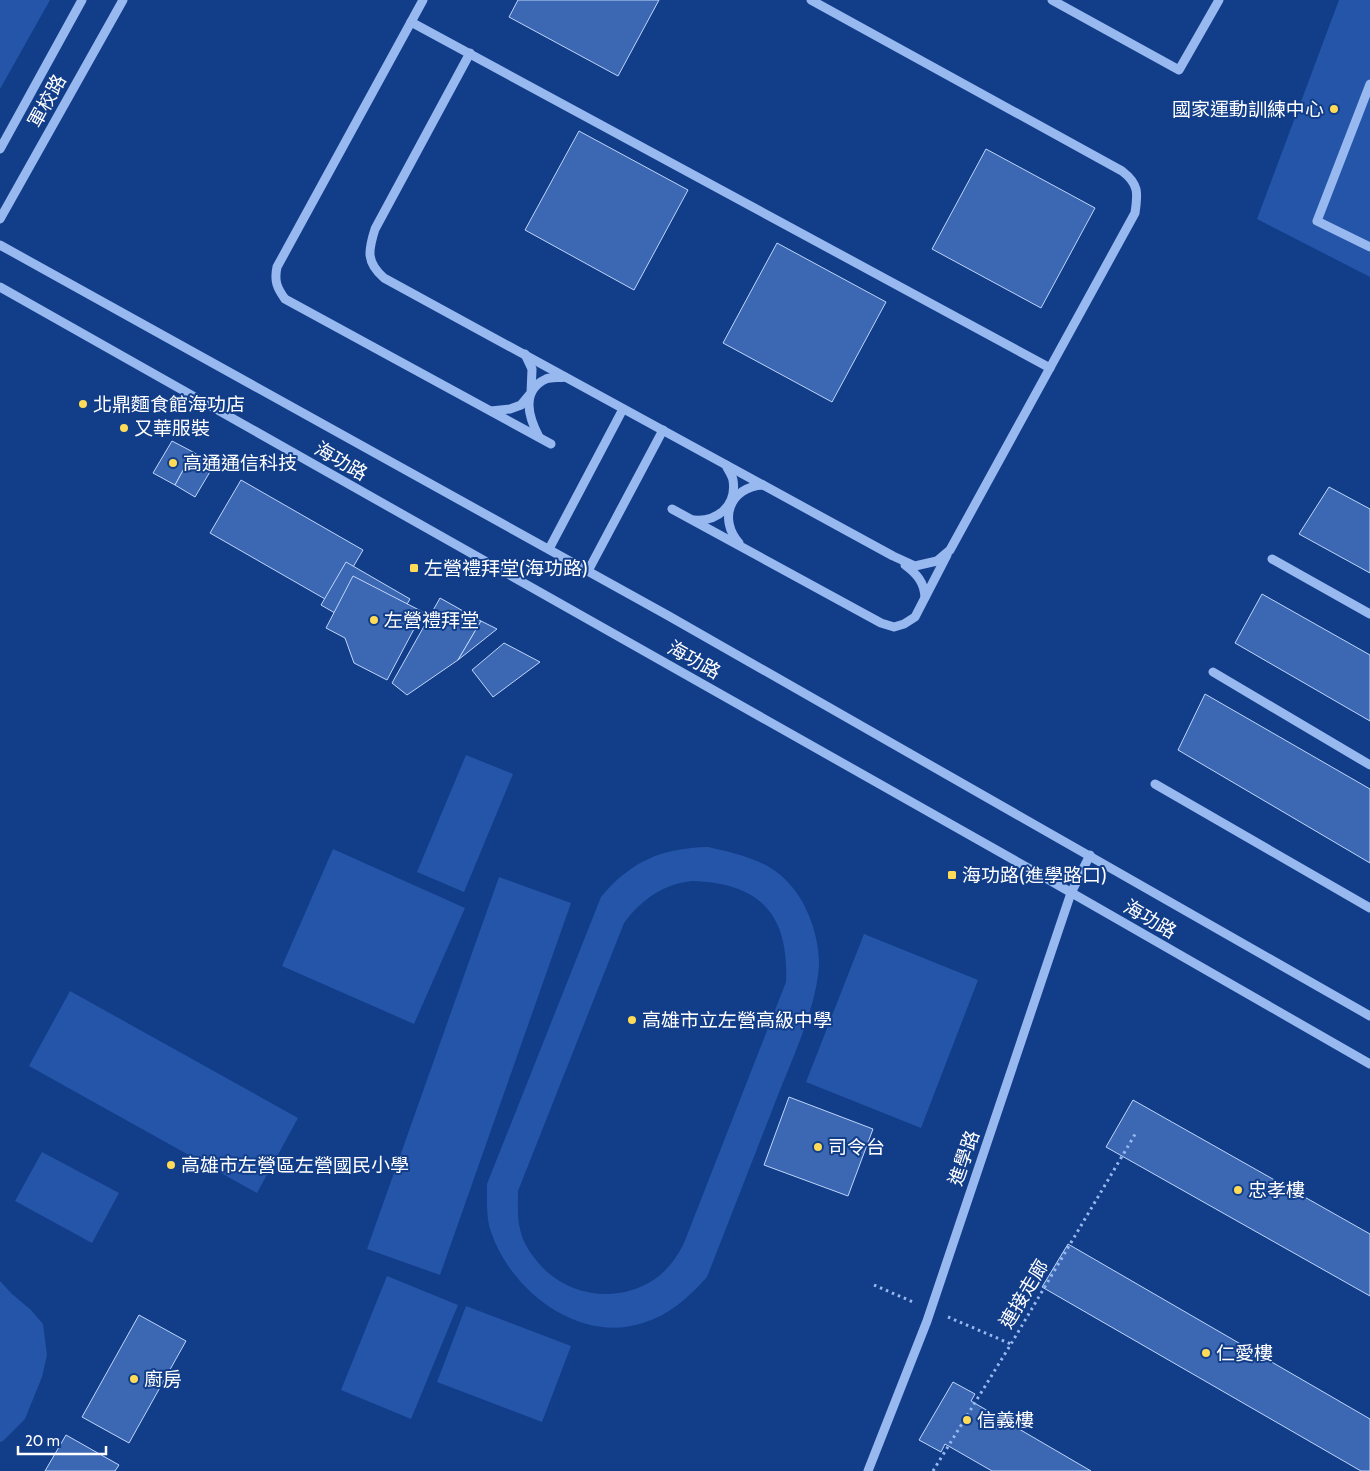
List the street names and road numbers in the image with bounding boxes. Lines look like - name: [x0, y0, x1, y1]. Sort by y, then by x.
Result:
- street label: 軍校路: [23, 70, 71, 132]
- street label: 海功路: [311, 437, 371, 485]
- street label: 海功路: [663, 636, 725, 684]
- street label: 海功路: [1120, 895, 1180, 943]
- street label: 進學路: [944, 1127, 984, 1189]
- street label: 連接走廊: [995, 1255, 1053, 1333]

